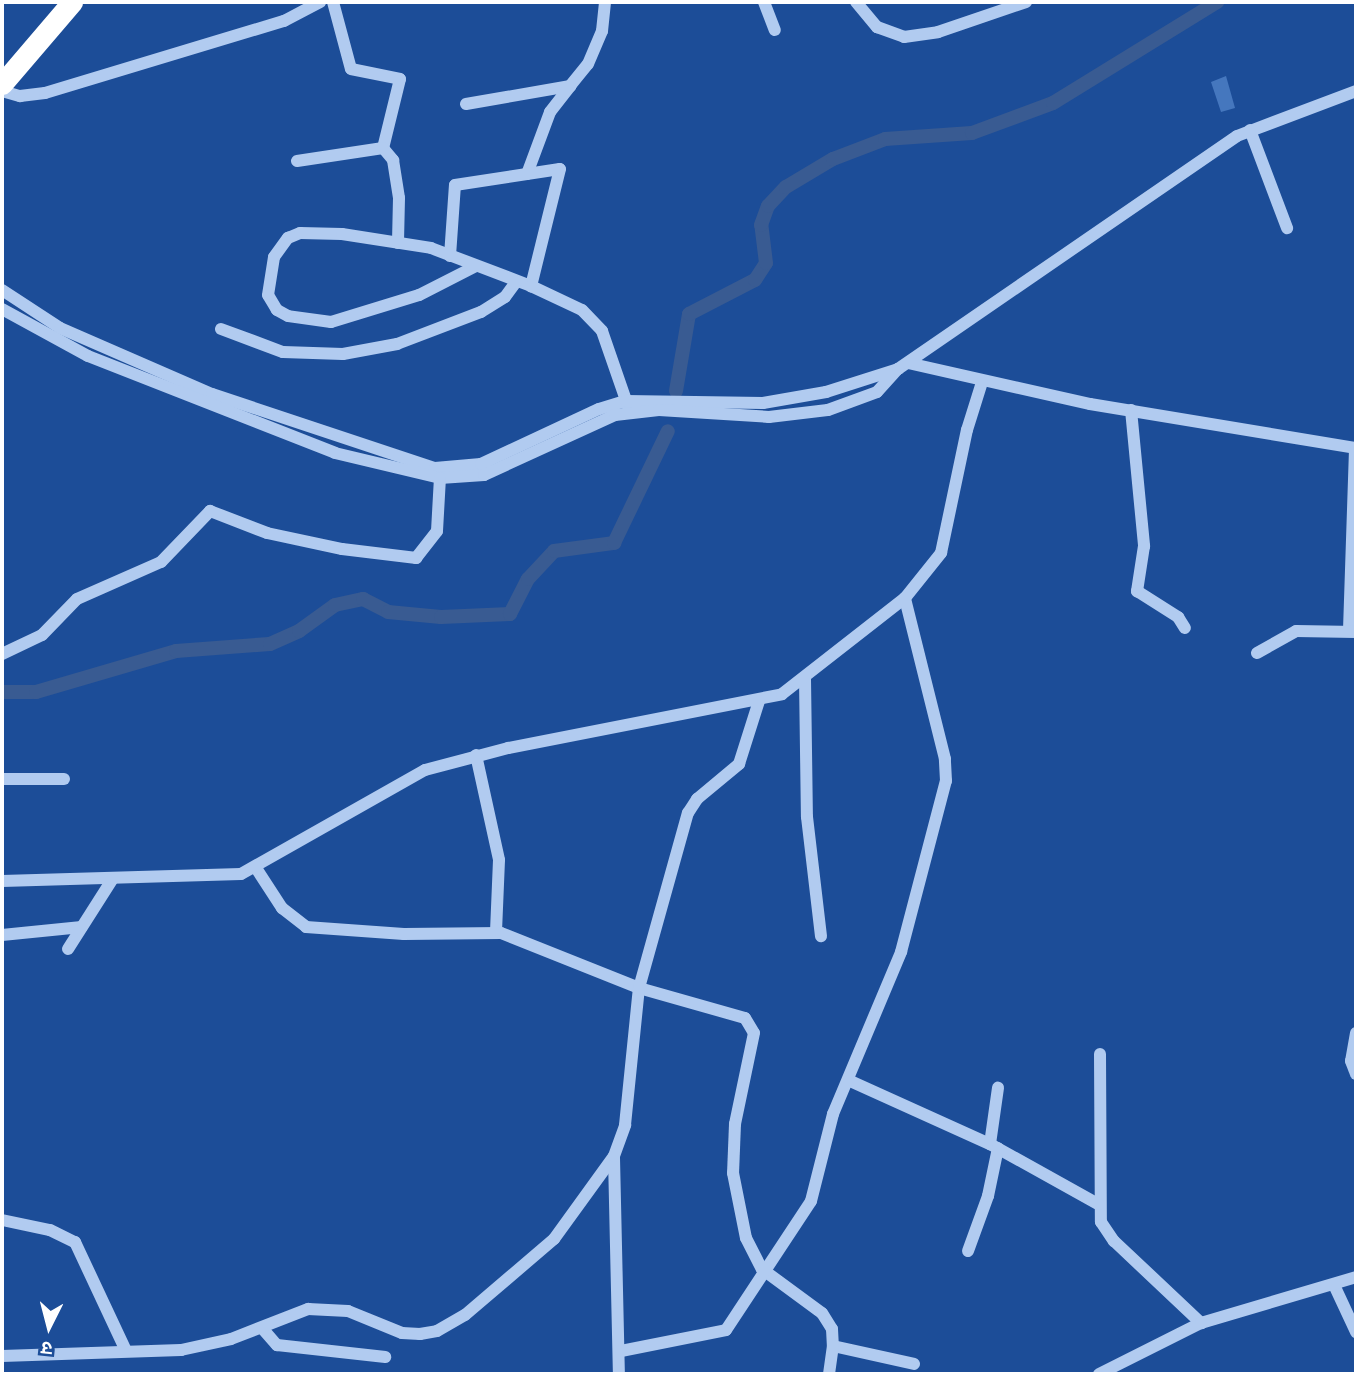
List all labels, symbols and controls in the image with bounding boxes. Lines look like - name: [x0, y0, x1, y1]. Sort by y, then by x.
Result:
- north arrow: [14, 1292, 84, 1362]
- text: उ: [40, 1336, 53, 1360]

